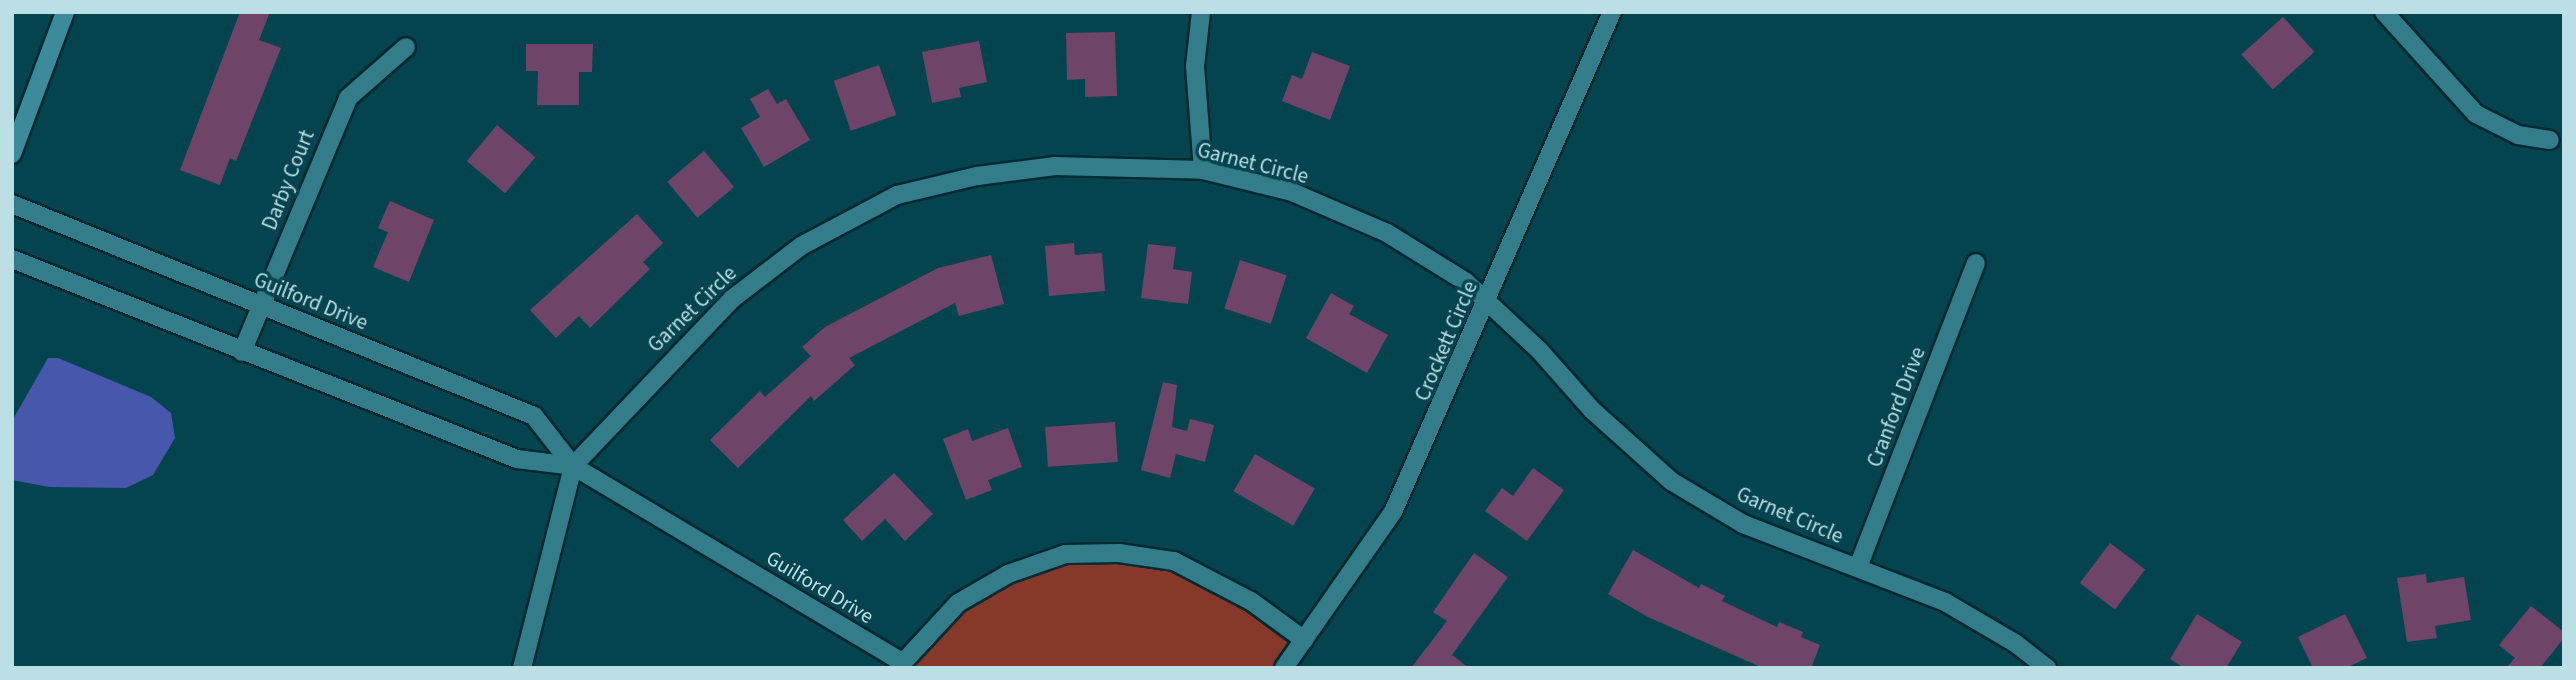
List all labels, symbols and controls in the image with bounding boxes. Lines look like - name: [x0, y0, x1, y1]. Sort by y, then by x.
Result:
- street label: Darby Court: [257, 126, 319, 234]
- street label: Garnet Circle: [1195, 137, 1311, 189]
- street label: Garnet Circle: [642, 261, 742, 357]
- street label: Guilford Drive: [250, 267, 372, 335]
- street label: Crockett Circle: [1409, 277, 1483, 405]
- street label: Cranford Drive: [1862, 343, 1930, 471]
- street label: Garnet Circle: [1733, 481, 1847, 549]
- street label: Guilford Drive: [762, 545, 878, 629]

